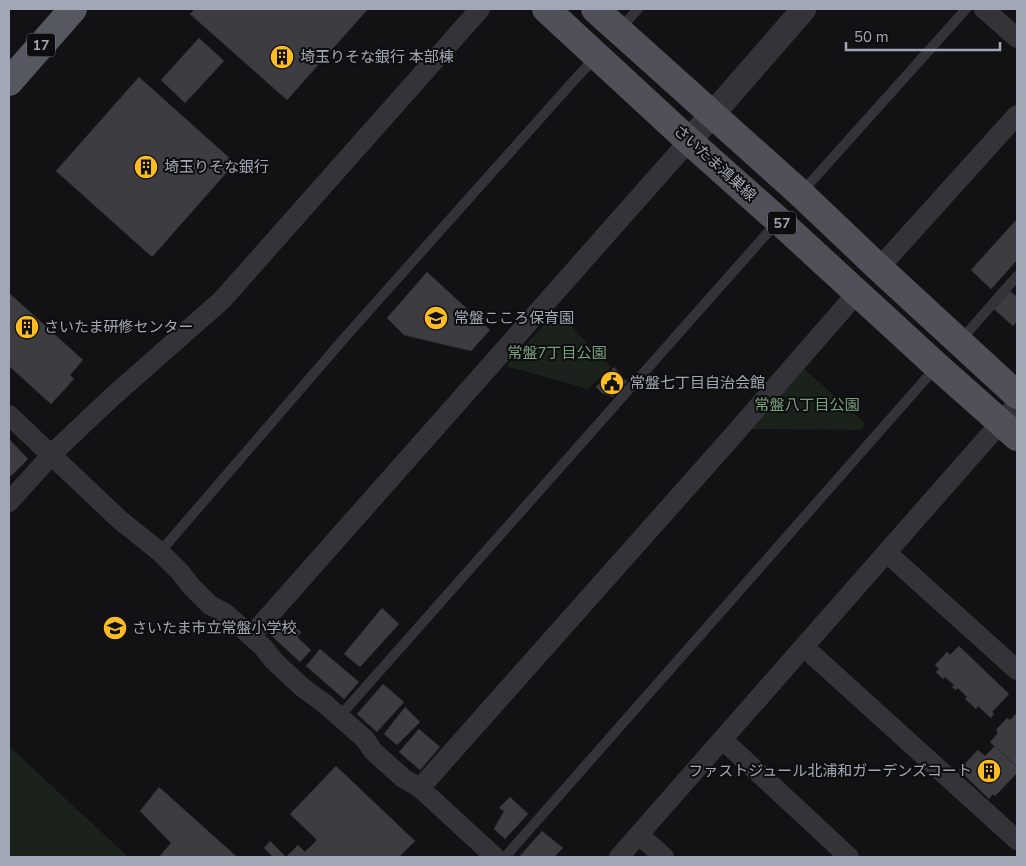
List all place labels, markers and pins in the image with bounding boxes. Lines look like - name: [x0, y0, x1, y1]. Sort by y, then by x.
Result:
- building icon: 埼玉りそな銀行 本部棟: [269, 44, 295, 70]
- place label: 埼玉りそな銀行 本部棟: [300, 47, 454, 67]
- building icon: 埼玉りそな銀行: [133, 154, 159, 180]
- place label: 埼玉りそな銀行: [164, 157, 269, 177]
- school or university icon: 常盤こころ保育園: [423, 305, 449, 331]
- place label: 常盤こころ保育園: [454, 308, 574, 328]
- building icon: さいたま研修センター: [14, 314, 40, 340]
- place label: さいたま研修センター: [44, 317, 194, 337]
- public building icon: 常盤七丁目自治会館: [599, 370, 625, 396]
- place label: 常盤七丁目自治会館: [630, 373, 765, 393]
- school or university icon: さいたま市立常盤小学校: [102, 615, 128, 641]
- place label: さいたま市立常盤小学校: [132, 618, 297, 638]
- building icon: ファストジュール北浦和ガーデンズコート: [976, 758, 1002, 784]
- place label: ファストジュール北浦和ガーデンズコート: [688, 761, 972, 781]

